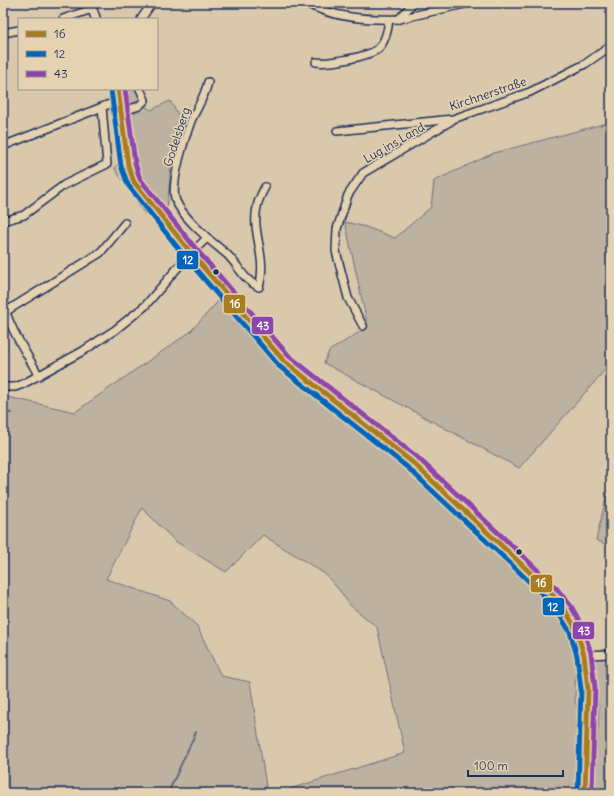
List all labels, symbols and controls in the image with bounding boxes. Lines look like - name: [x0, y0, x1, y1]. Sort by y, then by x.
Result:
- legend: [18, 18, 158, 90]
- text: 16: [54, 26, 66, 41]
- text: 12: [54, 46, 66, 61]
- text: 43: [54, 66, 68, 81]
- street label: Kirchnerstraße: [447, 73, 528, 114]
- street label: Godelsberg: [160, 105, 193, 168]
- street label: Lug ins Land: [360, 119, 427, 166]
- line badge: 12: [176, 250, 199, 270]
- text: 12: [183, 253, 193, 267]
- unlabelled marker: [211, 267, 221, 277]
- line badge: 16: [223, 294, 246, 314]
- text: 16: [230, 297, 240, 311]
- line badge: 43: [251, 316, 274, 335]
- text: 43: [257, 319, 269, 333]
- unlabelled marker: [514, 547, 524, 557]
- line badge: 16: [530, 574, 553, 593]
- text: 16: [536, 576, 546, 590]
- line badge: 12: [542, 597, 565, 616]
- text: 12: [548, 600, 558, 614]
- line badge: 43: [572, 621, 595, 640]
- text: 43: [578, 624, 590, 638]
- scale bar: [468, 752, 563, 778]
- text: 100 m: [474, 758, 508, 773]

